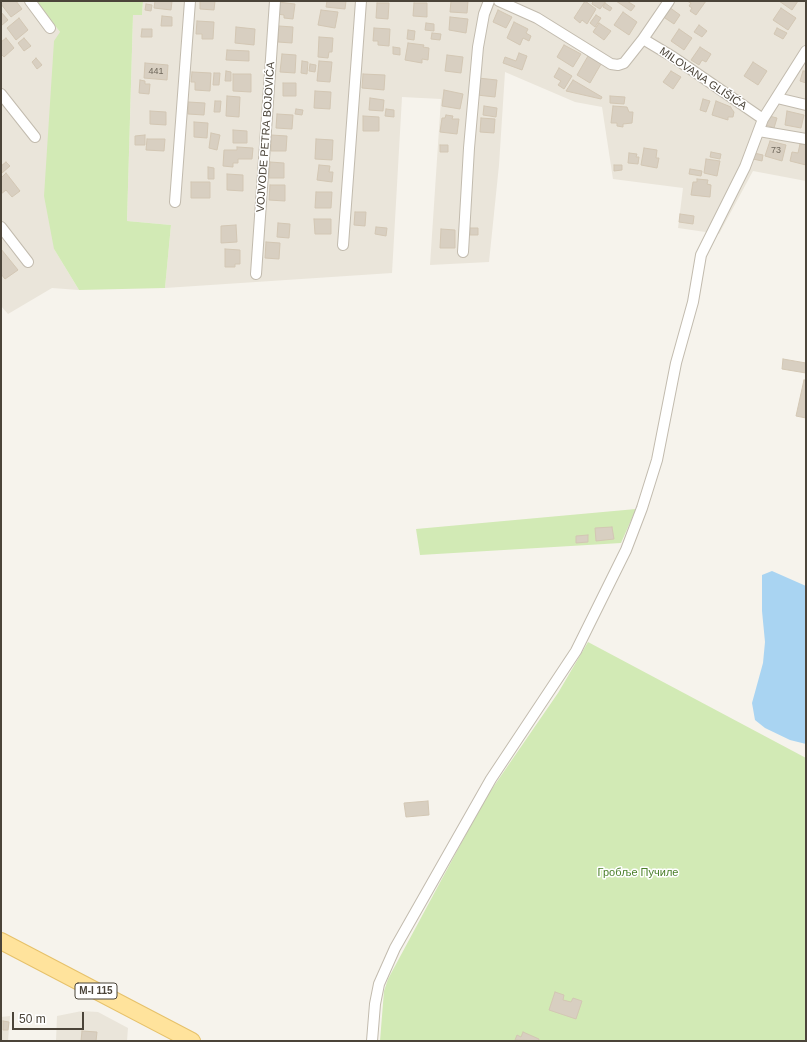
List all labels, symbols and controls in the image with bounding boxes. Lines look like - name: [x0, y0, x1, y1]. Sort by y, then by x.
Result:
- street label: MILOVANA GLIŠIĆA: [657, 45, 749, 113]
- street label: VOJVODE PETRA BOJOVIĆA: [254, 61, 278, 213]
- house number: 441: [148, 67, 164, 77]
- house number: 73: [771, 146, 781, 156]
- park label: Гробље Пучиле: [598, 866, 678, 880]
- road number: M-I 115: [75, 983, 117, 999]
- scale bar: [14, 1004, 86, 1030]
- text: 50 m: [19, 1012, 46, 1026]

